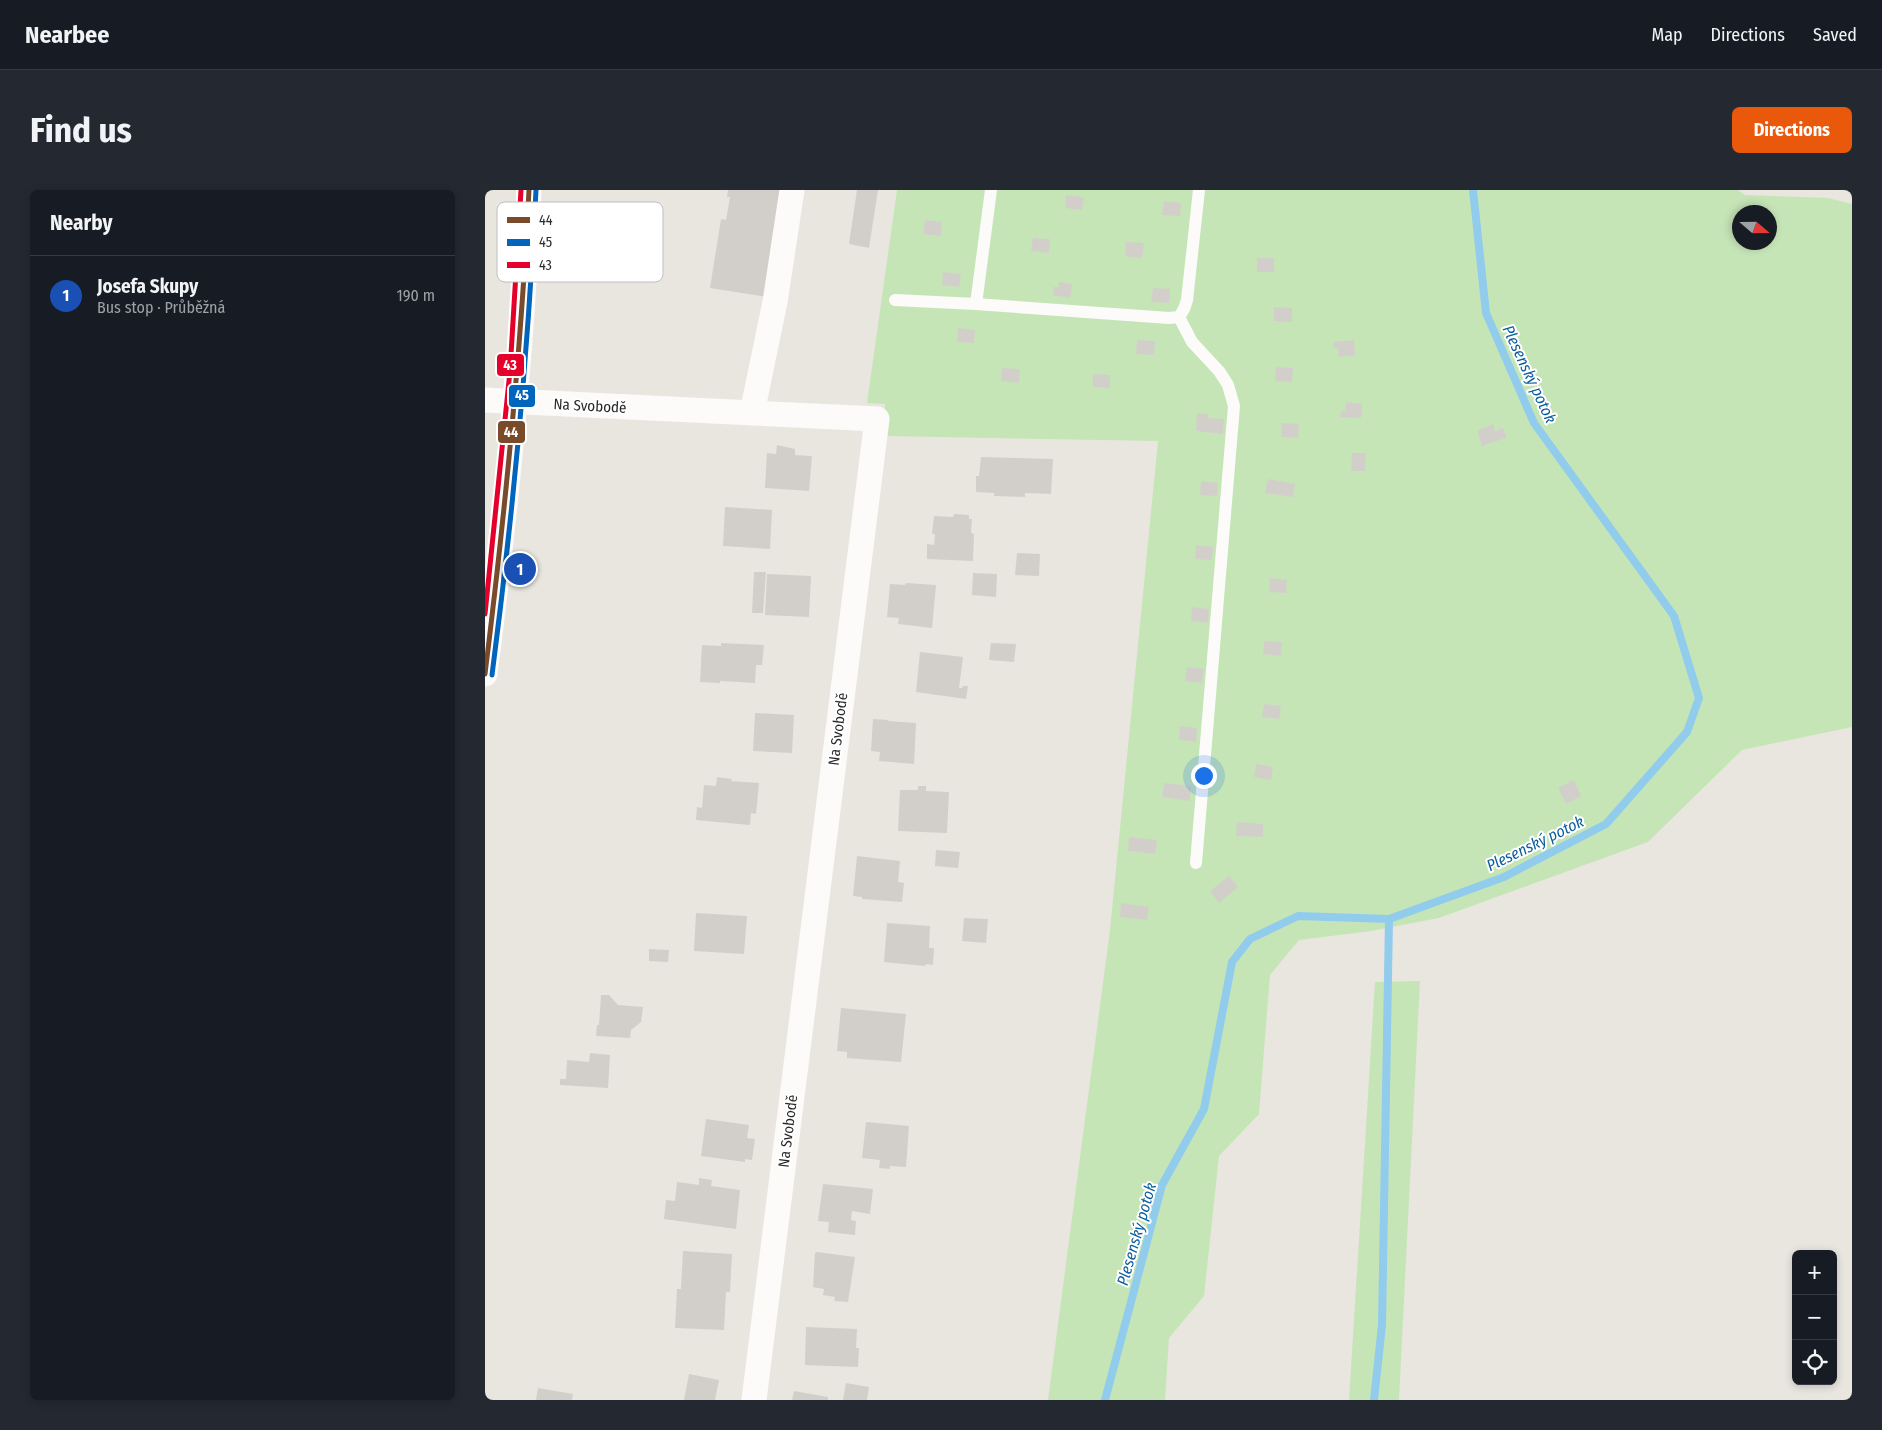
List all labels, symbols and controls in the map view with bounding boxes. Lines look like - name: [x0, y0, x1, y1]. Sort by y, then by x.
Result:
- text: Nearbee: [25, 21, 109, 49]
- text: Map: [1651, 24, 1683, 46]
- text: Directions: [1711, 24, 1785, 46]
- text: Saved: [1813, 24, 1857, 46]
- button: Directions: [1732, 107, 1852, 153]
- text: Find us: [30, 109, 132, 151]
- legend: [497, 202, 663, 282]
- north arrow: [1732, 205, 1777, 250]
- text: Nearby: [50, 210, 112, 236]
- text: 44: [539, 212, 553, 229]
- text: 45: [539, 234, 552, 251]
- text: 43: [539, 257, 552, 274]
- text: Josefa Skupy: [97, 275, 198, 298]
- text: 1: [63, 286, 69, 305]
- text: 190 m: [397, 286, 435, 305]
- text: Bus stop · Průběžná: [97, 298, 225, 317]
- water label: Plesenský potok: [1499, 322, 1561, 426]
- line badge: 43: [496, 353, 525, 377]
- text: 43: [503, 357, 517, 374]
- line badge: 45: [508, 384, 536, 408]
- text: 45: [515, 387, 529, 404]
- street label: Na Svobodě: [553, 395, 627, 417]
- line badge: 44: [497, 420, 526, 444]
- text: 44: [504, 424, 518, 441]
- pin: 1: [504, 550, 536, 588]
- street label: Na Svobodě: [825, 692, 851, 766]
- your location: [1191, 763, 1217, 789]
- water label: Plesenský potok: [1483, 812, 1587, 875]
- street label: Na Svobodě: [775, 1094, 801, 1168]
- water label: Plesenský potok: [1113, 1181, 1160, 1288]
- map controls: [1792, 1250, 1837, 1385]
- button: +: [1792, 1250, 1837, 1295]
- button: −: [1792, 1295, 1837, 1340]
- button: locate: [1792, 1340, 1837, 1385]

